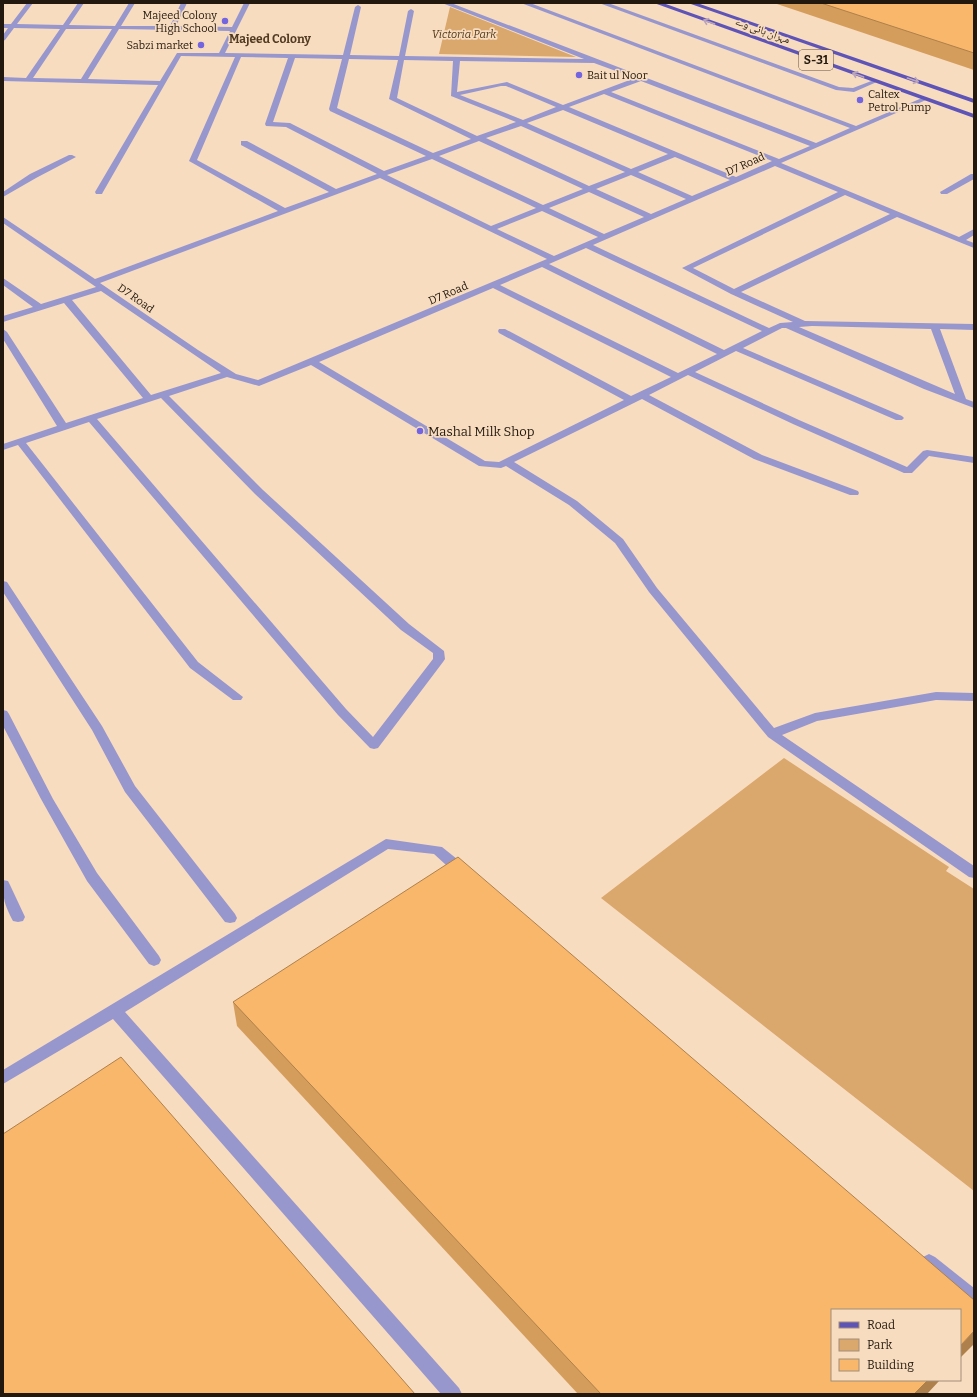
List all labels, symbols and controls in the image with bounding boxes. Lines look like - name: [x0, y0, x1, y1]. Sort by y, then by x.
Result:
- place label: Majeed Colony High School: [143, 9, 217, 35]
- street label: مہران ہائی وے: [734, 15, 792, 46]
- marker: Majeed Colony High School: [220, 16, 230, 26]
- one-way arrow: [704, 17, 716, 25]
- park label: Victoria Park: [432, 28, 497, 41]
- district label: Majeed Colony: [229, 32, 311, 47]
- place label: Sabzi market: [126, 39, 193, 52]
- marker: Sabzi market: [196, 40, 206, 50]
- road number: S-31: [799, 50, 833, 70]
- place label: Bait ul Noor: [587, 69, 648, 82]
- marker: Bait ul Noor: [574, 70, 584, 80]
- one-way arrow: [852, 71, 865, 78]
- one-way arrow: [906, 77, 919, 84]
- place label: Caltex Petrol Pump: [868, 88, 931, 114]
- marker: Caltex Petrol Pump: [855, 95, 865, 105]
- street label: D7 Road: [724, 150, 767, 179]
- street label: D7 Road: [427, 279, 470, 308]
- street label: D7 Road: [115, 281, 157, 316]
- place label: Mashal Milk Shop: [428, 424, 535, 439]
- marker: Mashal Milk Shop: [415, 426, 425, 436]
- legend: [831, 1309, 961, 1381]
- text: Road: [867, 1318, 895, 1332]
- text: Park: [867, 1338, 893, 1352]
- text: Building: [867, 1358, 914, 1372]

